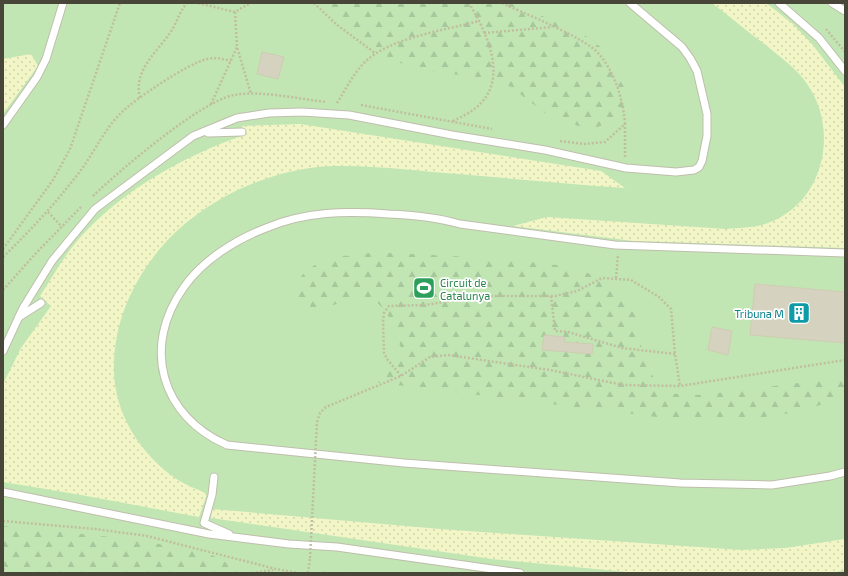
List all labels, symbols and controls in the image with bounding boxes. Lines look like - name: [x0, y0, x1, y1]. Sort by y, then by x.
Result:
- sports icon: Circuit de Catalunya: [411, 275, 437, 301]
- place label: Circuit de Catalunya: [440, 276, 490, 302]
- building icon: Tribuna M: [786, 300, 812, 326]
- place label: Tribuna M: [734, 307, 784, 320]

